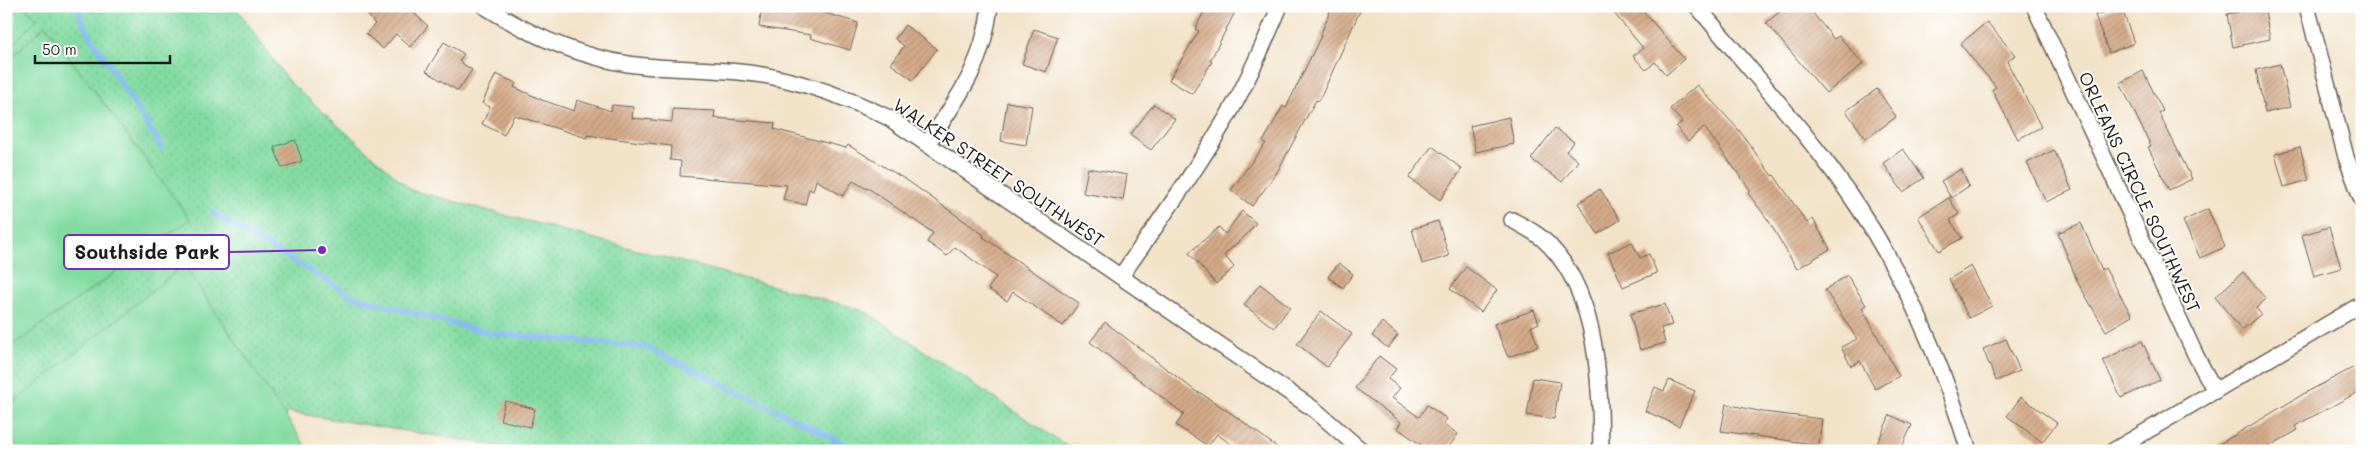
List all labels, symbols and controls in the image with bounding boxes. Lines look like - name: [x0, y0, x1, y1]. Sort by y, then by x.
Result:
- scale bar: [35, 32, 170, 64]
- text: 50 m: [42, 39, 77, 59]
- street label: ORLEANS CIRCLE SOUTHWEST: [2073, 68, 2207, 316]
- street label: WALKER STREET SOUTHWEST: [889, 92, 1109, 252]
- callout: Southside Park: [64, 235, 229, 269]
- text: Southside Park: [75, 239, 219, 264]

